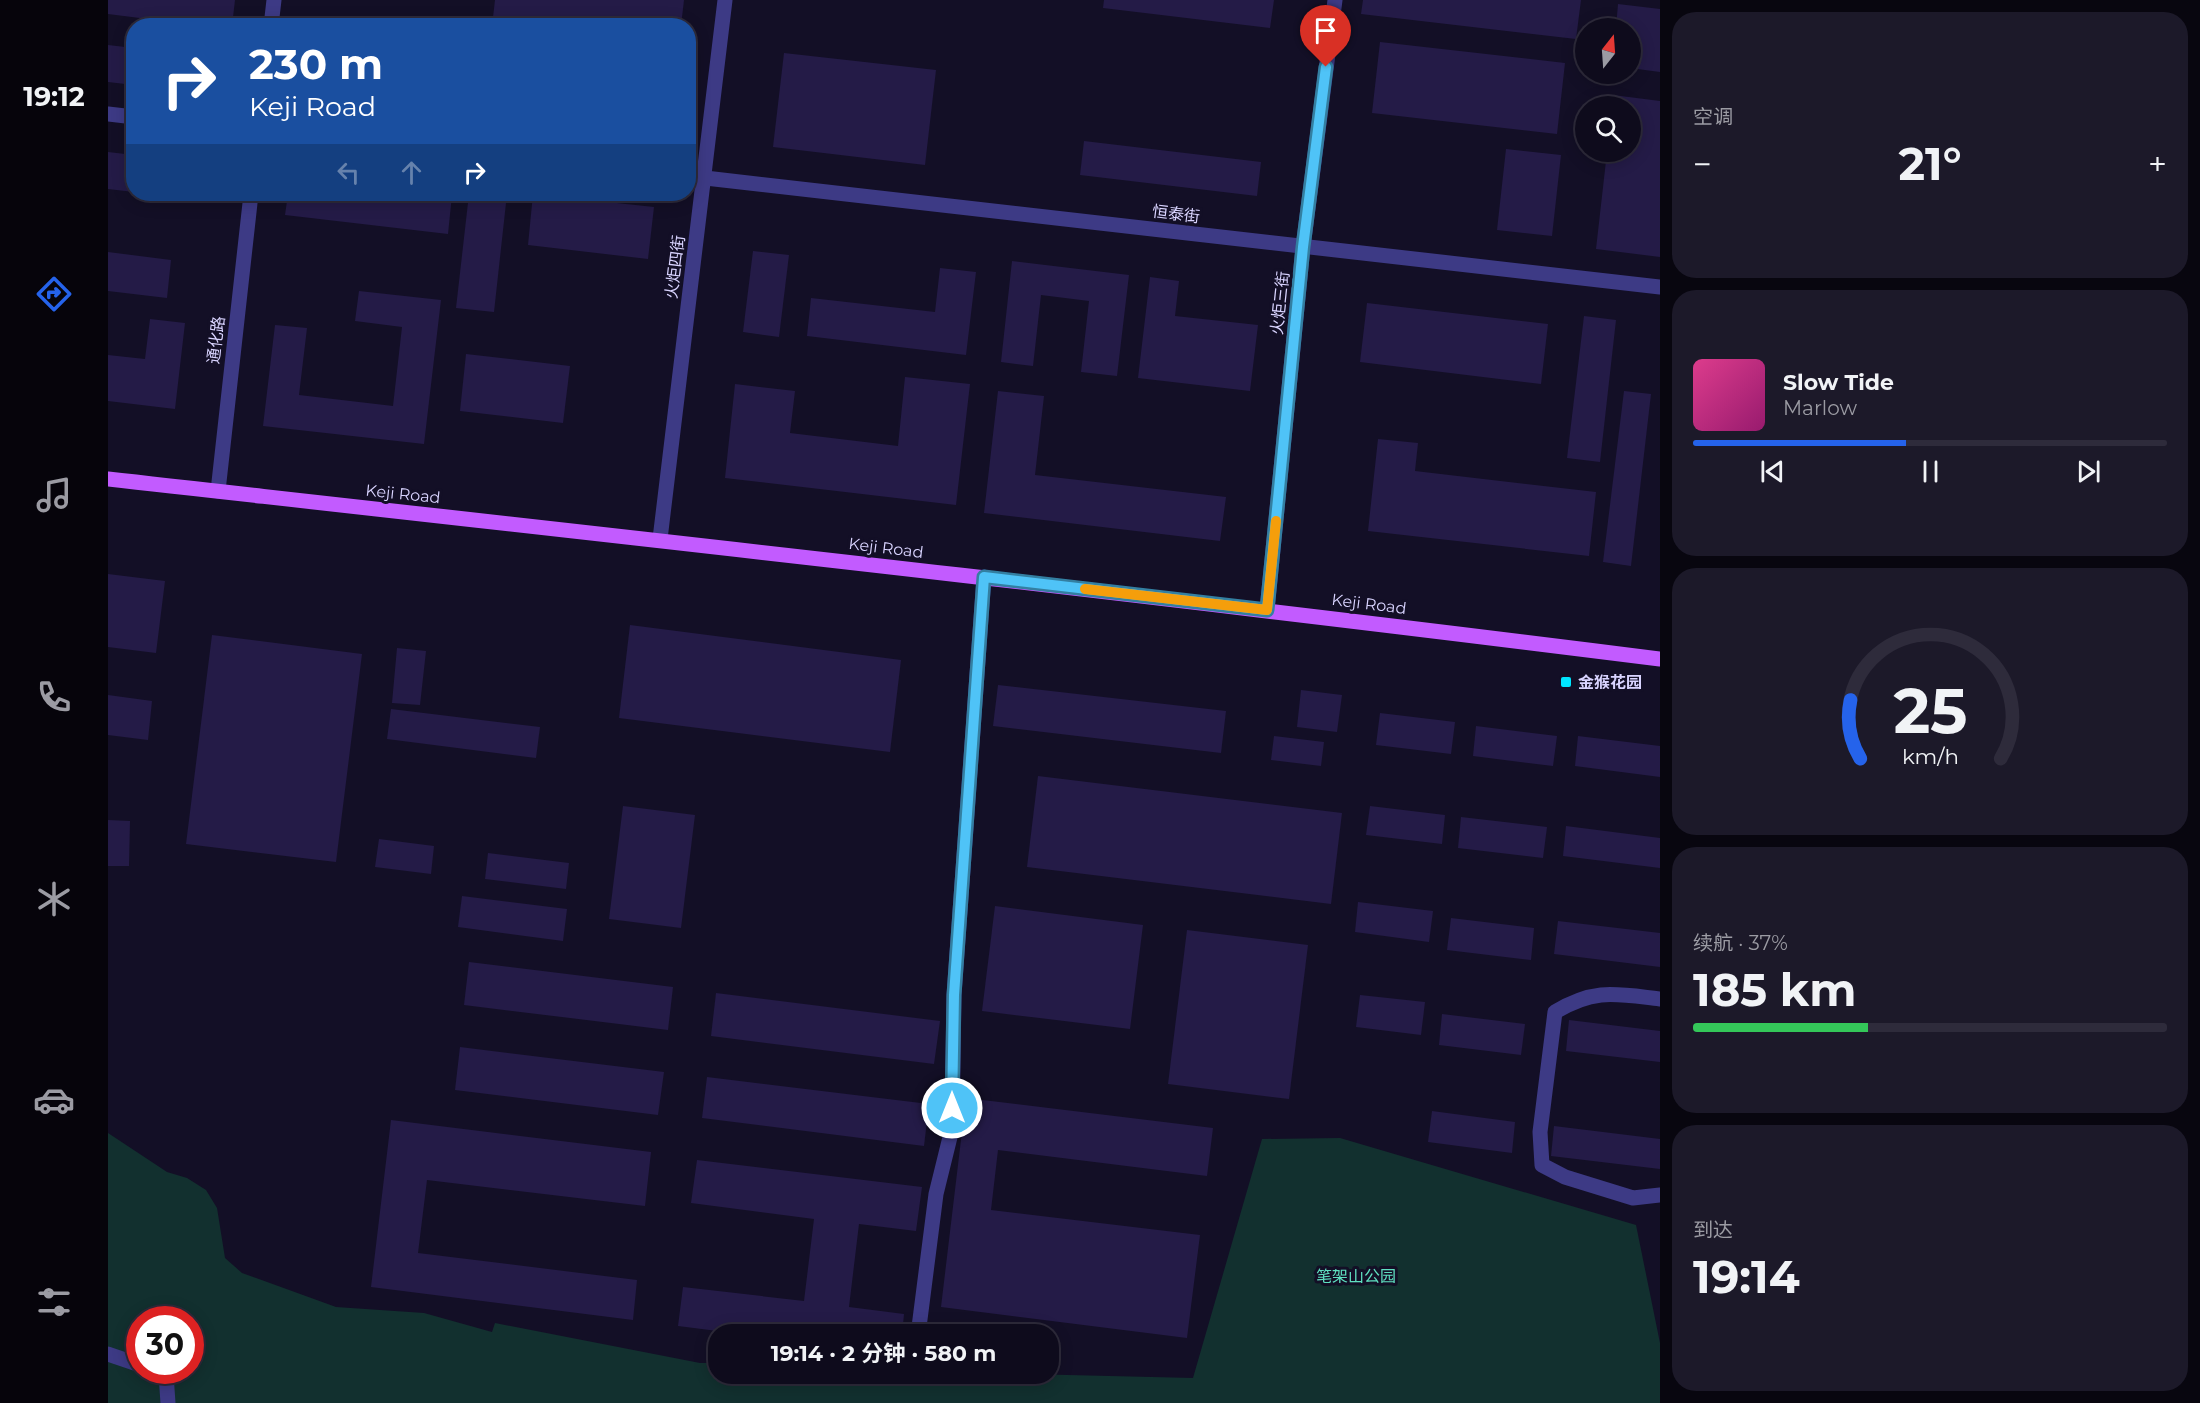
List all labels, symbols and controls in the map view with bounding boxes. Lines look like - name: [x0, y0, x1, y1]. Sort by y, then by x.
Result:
- pin: [1300, 5, 1351, 67]
- icon: arrive: [1309, 14, 1342, 47]
- north arrow: [1575, 18, 1641, 84]
- map controls: [1575, 18, 1641, 162]
- text: 230 m: [249, 38, 383, 90]
- icon: right: [150, 42, 228, 120]
- text: 19:12: [23, 80, 85, 113]
- text: Keji Road: [249, 90, 376, 123]
- button: search: [1575, 96, 1641, 162]
- text: 空调: [1693, 105, 1733, 129]
- text: 21°: [1898, 136, 1962, 191]
- text: −: [1693, 144, 1712, 184]
- text: +: [2148, 144, 2167, 184]
- icon: left: [332, 156, 365, 189]
- icon: ahead: [395, 156, 428, 189]
- icon: right: [458, 156, 491, 189]
- street label: 恒泰街: [1151, 202, 1201, 226]
- street label: 火炬四街: [662, 234, 688, 300]
- street label: 火炬三街: [1267, 270, 1293, 336]
- icon: directions: [33, 273, 75, 315]
- street label: 通化路: [204, 315, 228, 365]
- text: Slow Tide: [1783, 369, 1894, 396]
- text: Marlow: [1783, 396, 1857, 420]
- icon: previous: [1756, 455, 1789, 488]
- icon: pause: [1914, 455, 1947, 488]
- icon: next: [2072, 455, 2105, 488]
- icon: music: [33, 474, 75, 516]
- street label: Keji Road: [365, 481, 441, 507]
- street label: Keji Road: [847, 534, 925, 562]
- street label: Keji Road: [1330, 590, 1408, 618]
- place label: 金猴花园: [1578, 673, 1642, 692]
- text: 25: [1893, 673, 1967, 749]
- marker: 金猴花园: [1559, 675, 1573, 689]
- icon: phone: [33, 676, 75, 718]
- text: km/h: [1901, 743, 1959, 769]
- icon: climate: [33, 878, 75, 920]
- text: 续航 · 37%: [1693, 931, 1788, 955]
- text: 185 km: [1693, 962, 1856, 1017]
- position arrow: [920, 1076, 984, 1140]
- icon: car: [33, 1079, 75, 1121]
- text: 到达: [1693, 1218, 1733, 1242]
- text: 19:14: [1693, 1249, 1800, 1304]
- park label: 笔架山公园: [1316, 1267, 1396, 1286]
- icon: filters: [33, 1281, 75, 1323]
- speed limit sign: 30: [126, 1306, 204, 1384]
- text: 19:14 · 2 分钟 · 580 m: [771, 1340, 996, 1367]

